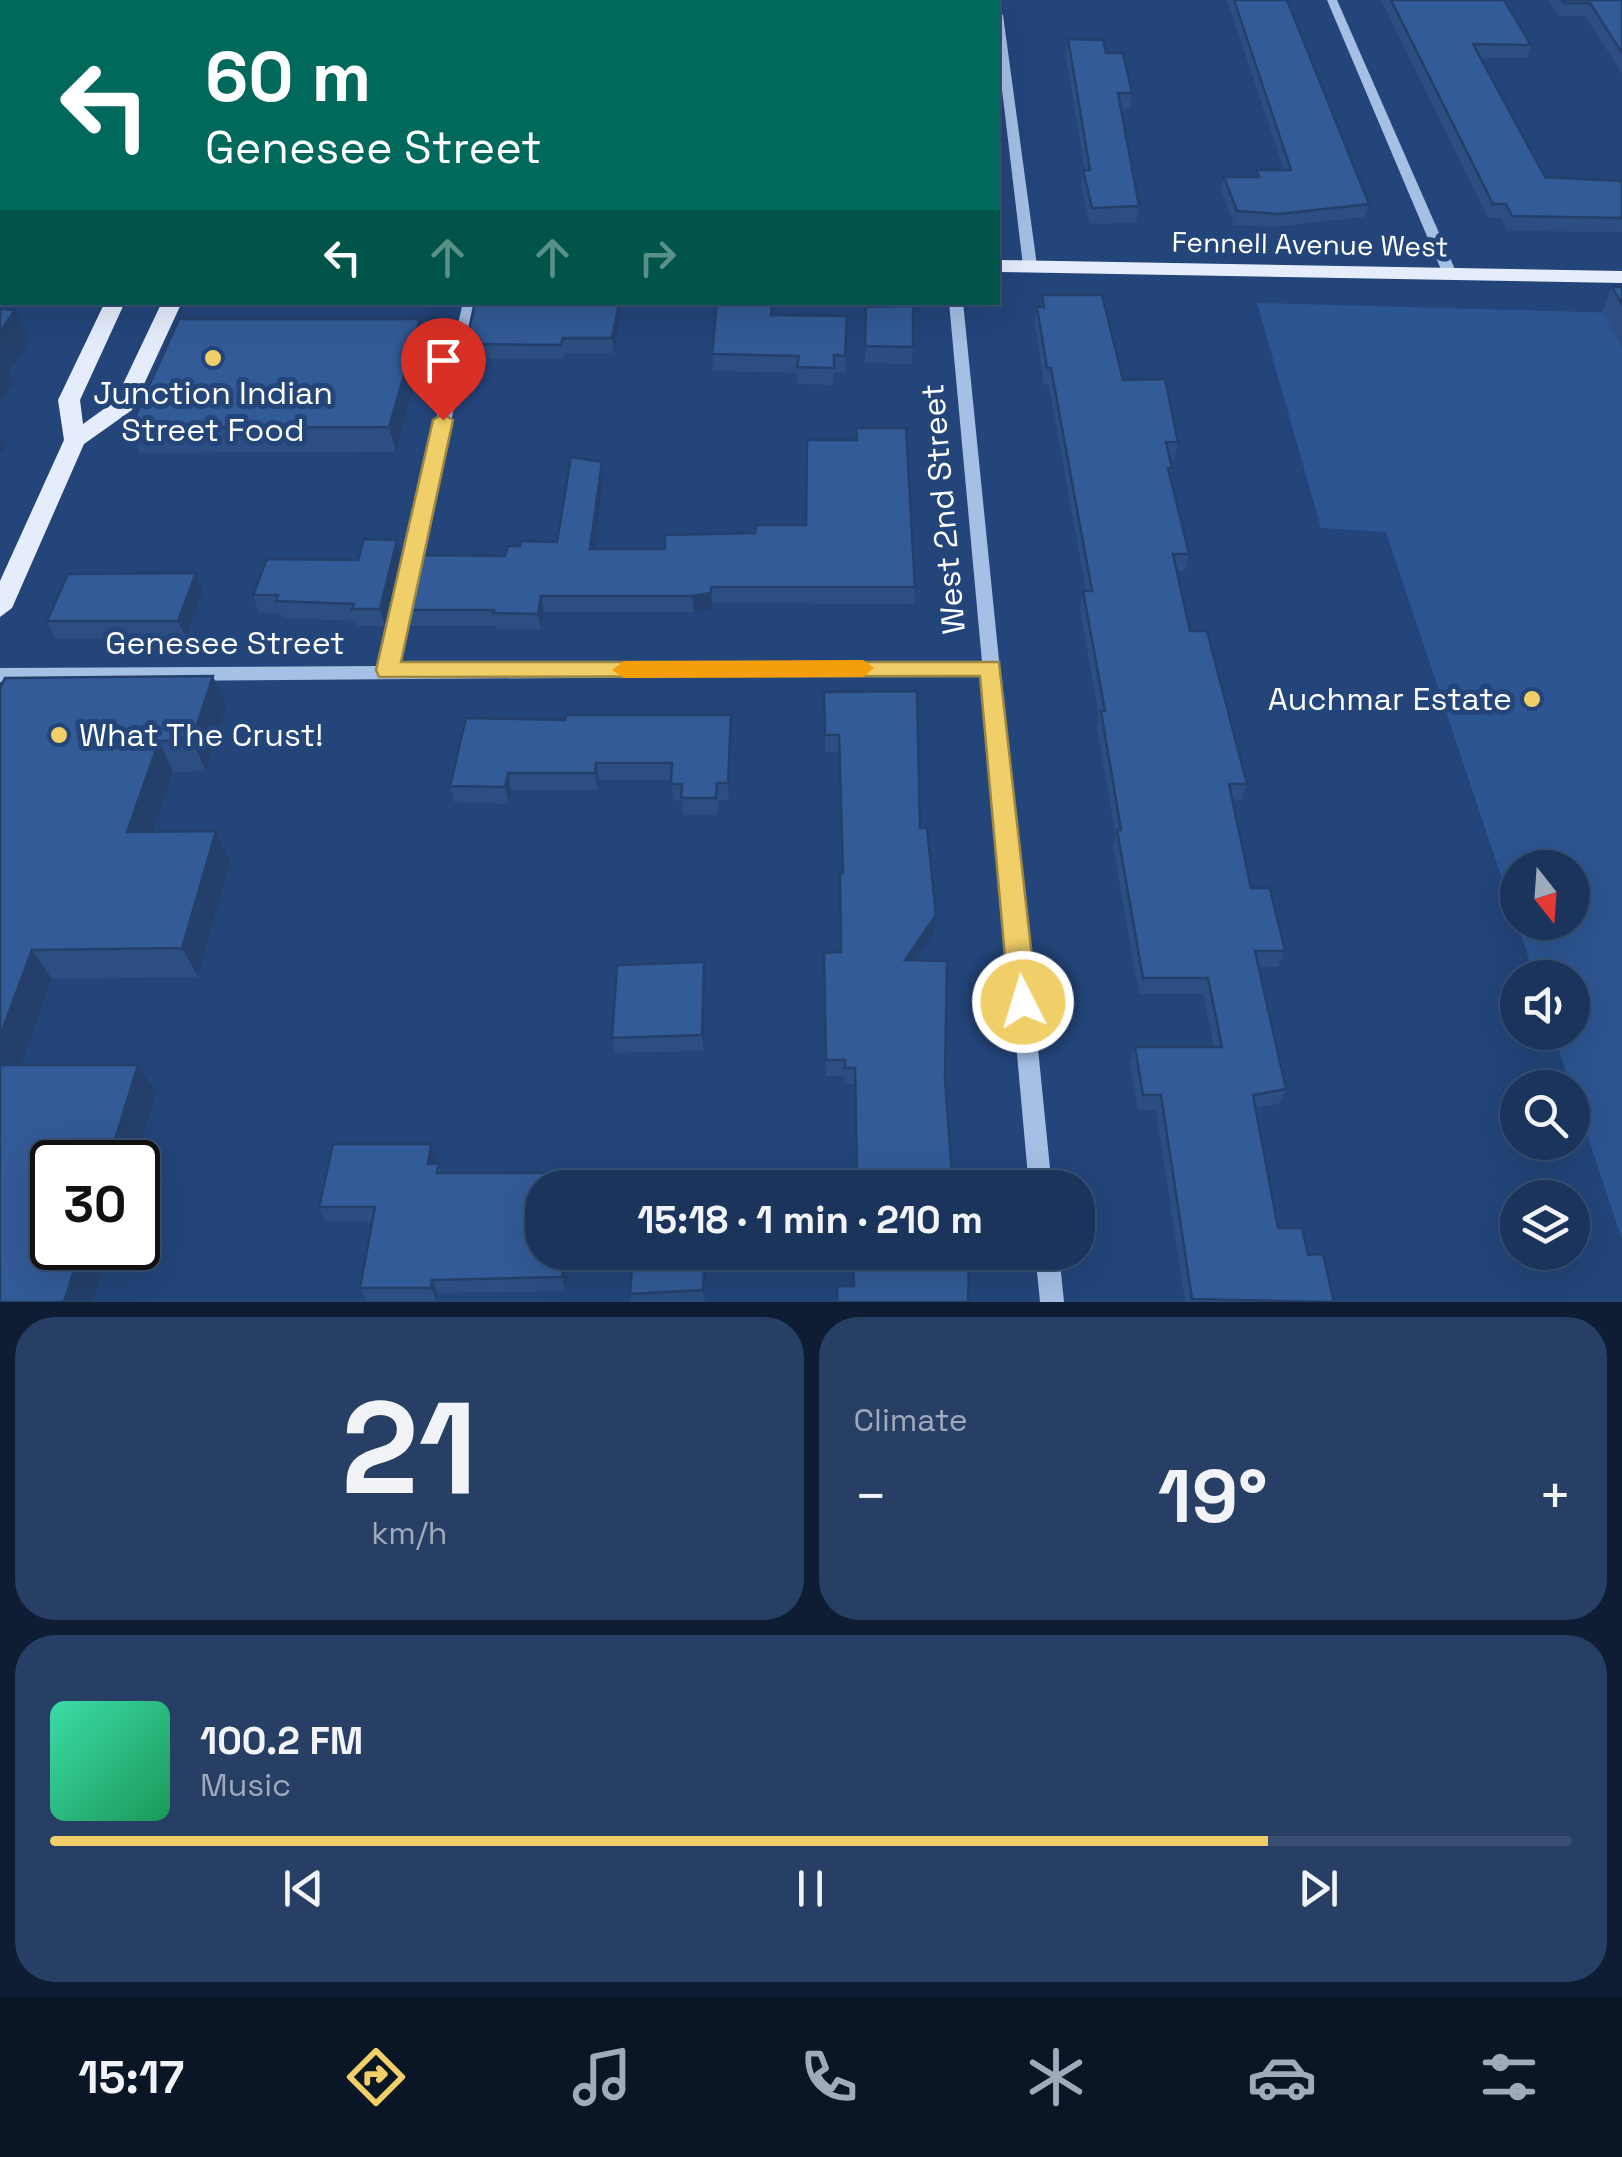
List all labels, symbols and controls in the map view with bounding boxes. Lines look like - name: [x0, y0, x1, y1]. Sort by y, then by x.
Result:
- text: 60 m: [205, 32, 371, 121]
- icon: left: [40, 40, 170, 170]
- text: Genesee Street: [205, 119, 542, 176]
- street label: Fennell Avenue West: [1171, 224, 1449, 264]
- icon: left: [315, 230, 370, 285]
- icon: ahead: [420, 230, 475, 285]
- icon: ahead: [525, 230, 580, 285]
- icon: right: [630, 230, 685, 285]
- pin: [401, 318, 486, 421]
- icon: arrive: [416, 333, 471, 388]
- marker: Junction Indian Street Food: [202, 347, 224, 369]
- place label: Junction Indian Street Food: [93, 373, 333, 450]
- street label: West 2nd Street: [912, 382, 974, 636]
- street label: Genesee Street: [105, 623, 345, 663]
- place label: Auchmar Estate: [1268, 679, 1512, 719]
- marker: Auchmar Estate: [1521, 688, 1543, 710]
- place label: What The Crust!: [79, 715, 323, 755]
- marker: What The Crust!: [48, 724, 70, 746]
- north arrow: [1500, 850, 1590, 940]
- map controls: [1500, 850, 1590, 1270]
- position arrow: [971, 950, 1075, 1054]
- button: sound: [1500, 960, 1590, 1050]
- button: search: [1500, 1070, 1590, 1160]
- speed limit sign: 30: [30, 1140, 160, 1270]
- button: layers: [1500, 1180, 1590, 1270]
- text: 15:18 · 1 min · 210 m: [637, 1196, 983, 1244]
- text: 21: [341, 1365, 477, 1531]
- text: Climate: [854, 1400, 968, 1440]
- text: 19°: [1158, 1448, 1268, 1544]
- text: −: [854, 1461, 888, 1531]
- text: +: [1538, 1461, 1572, 1531]
- text: km/h: [371, 1513, 447, 1553]
- text: 100.2 FM: [200, 1717, 363, 1765]
- text: Music: [200, 1765, 291, 1805]
- icon: previous: [276, 1861, 331, 1916]
- icon: pause: [783, 1861, 838, 1916]
- icon: next: [1291, 1861, 1346, 1916]
- icon: directions: [341, 2042, 411, 2112]
- icon: music: [567, 2042, 637, 2112]
- icon: phone: [794, 2042, 864, 2112]
- icon: climate: [1021, 2042, 1091, 2112]
- icon: car: [1247, 2042, 1317, 2112]
- icon: filters: [1474, 2042, 1544, 2112]
- text: 15:17: [78, 2049, 184, 2106]

